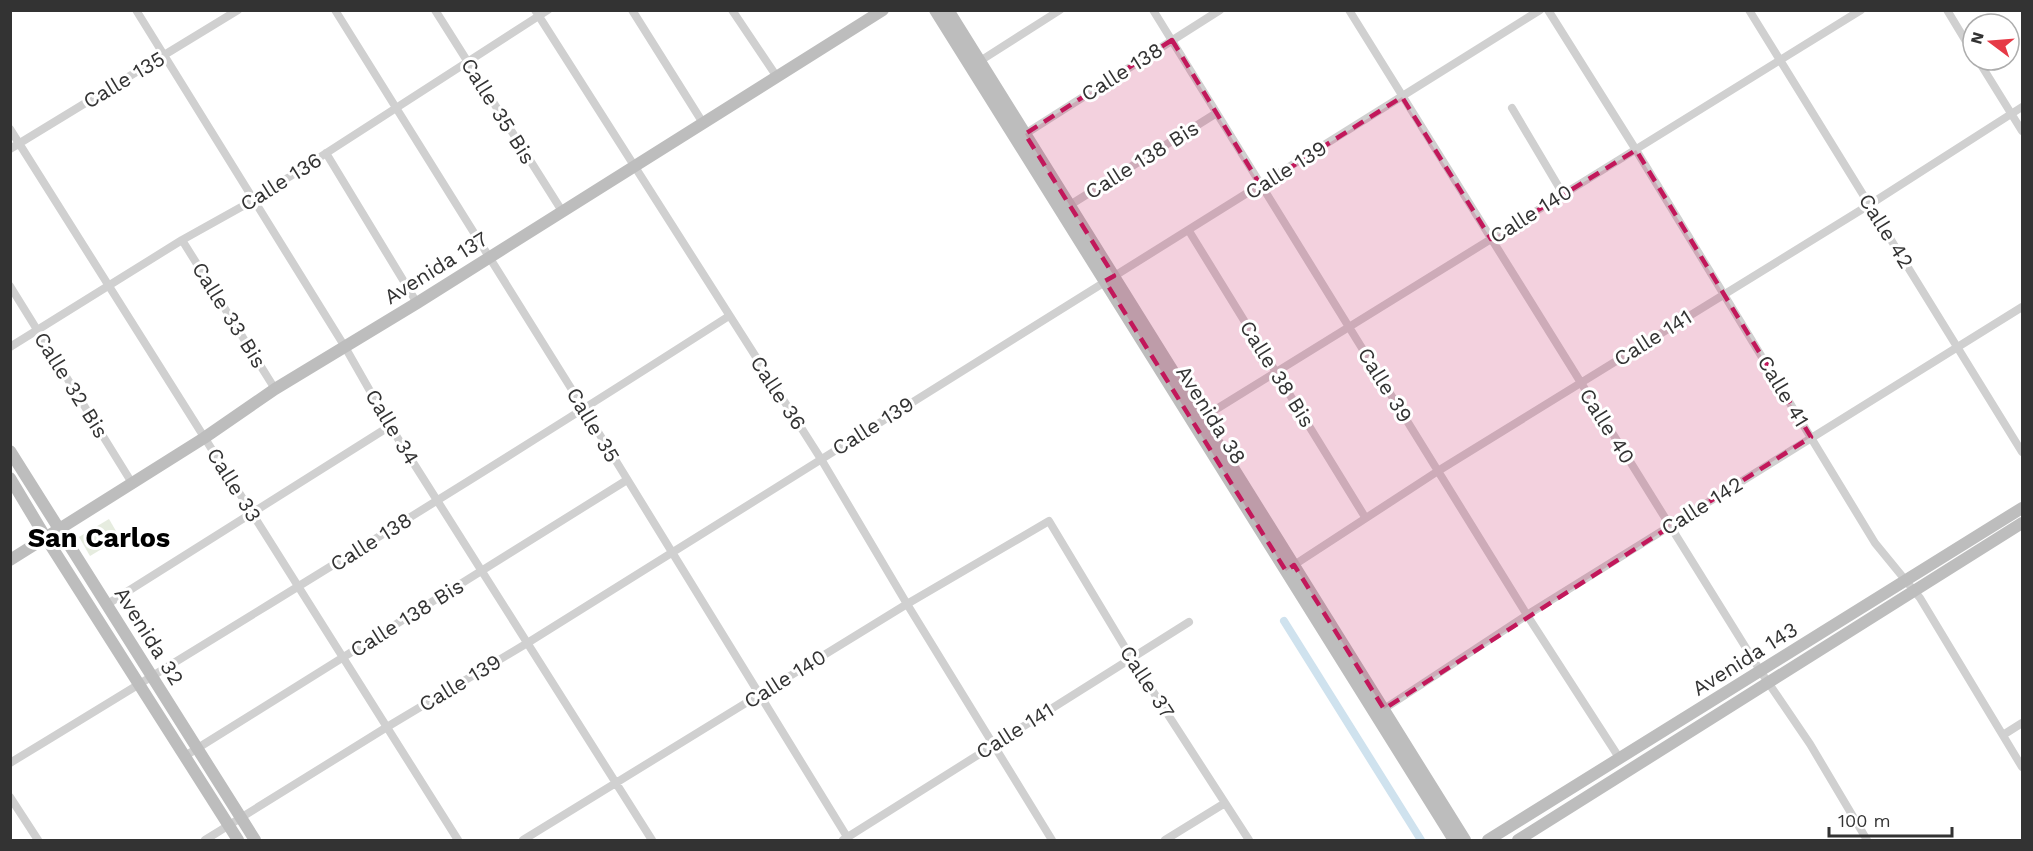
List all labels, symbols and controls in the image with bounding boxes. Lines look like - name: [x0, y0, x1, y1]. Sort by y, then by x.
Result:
- north arrow: [1961, 12, 2021, 72]
- text: N: [1966, 30, 1988, 46]
- street label: Calle 138: [1076, 37, 1167, 106]
- street label: Calle 135: [78, 46, 169, 114]
- street label: Calle 35 Bis: [456, 53, 541, 168]
- street label: Calle 138 Bis: [1080, 115, 1203, 204]
- street label: Calle 139: [1240, 135, 1331, 204]
- street label: Calle 136: [235, 147, 326, 216]
- street label: Calle 140: [1485, 179, 1576, 249]
- street label: Calle 42: [1854, 189, 1919, 273]
- street label: Avenida 137: [379, 226, 492, 309]
- street label: Calle 33 Bis: [187, 257, 272, 372]
- street label: Calle 141: [1609, 304, 1696, 371]
- street label: Calle 38 Bis: [1235, 316, 1320, 432]
- street label: Calle 32 Bis: [29, 327, 114, 442]
- street label: Calle 39: [1353, 343, 1418, 427]
- street label: Calle 41: [1752, 350, 1815, 431]
- street label: Calle 36: [745, 351, 812, 435]
- street label: Avenida 38: [1171, 361, 1252, 469]
- street label: Calle 35: [561, 383, 625, 467]
- street label: Calle 40: [1574, 383, 1640, 468]
- street label: Calle 34: [360, 385, 425, 469]
- street label: Calle 139: [827, 391, 918, 460]
- street label: Calle 33: [202, 443, 267, 527]
- street label: Calle 142: [1656, 471, 1747, 540]
- street label: Calle 138: [325, 507, 416, 576]
- district label: San Carlos: [28, 522, 170, 554]
- street label: Calle 138 Bis: [345, 573, 468, 662]
- street label: Avenida 32: [109, 582, 189, 689]
- street label: Avenida 143: [1687, 616, 1802, 701]
- street label: Calle 37: [1115, 641, 1180, 723]
- street label: Calle 140: [739, 644, 830, 714]
- street label: Calle 139: [414, 648, 505, 717]
- street label: Calle 141: [971, 697, 1058, 764]
- scale bar: [1829, 800, 1952, 838]
- text: 100 m: [1838, 810, 1891, 831]

